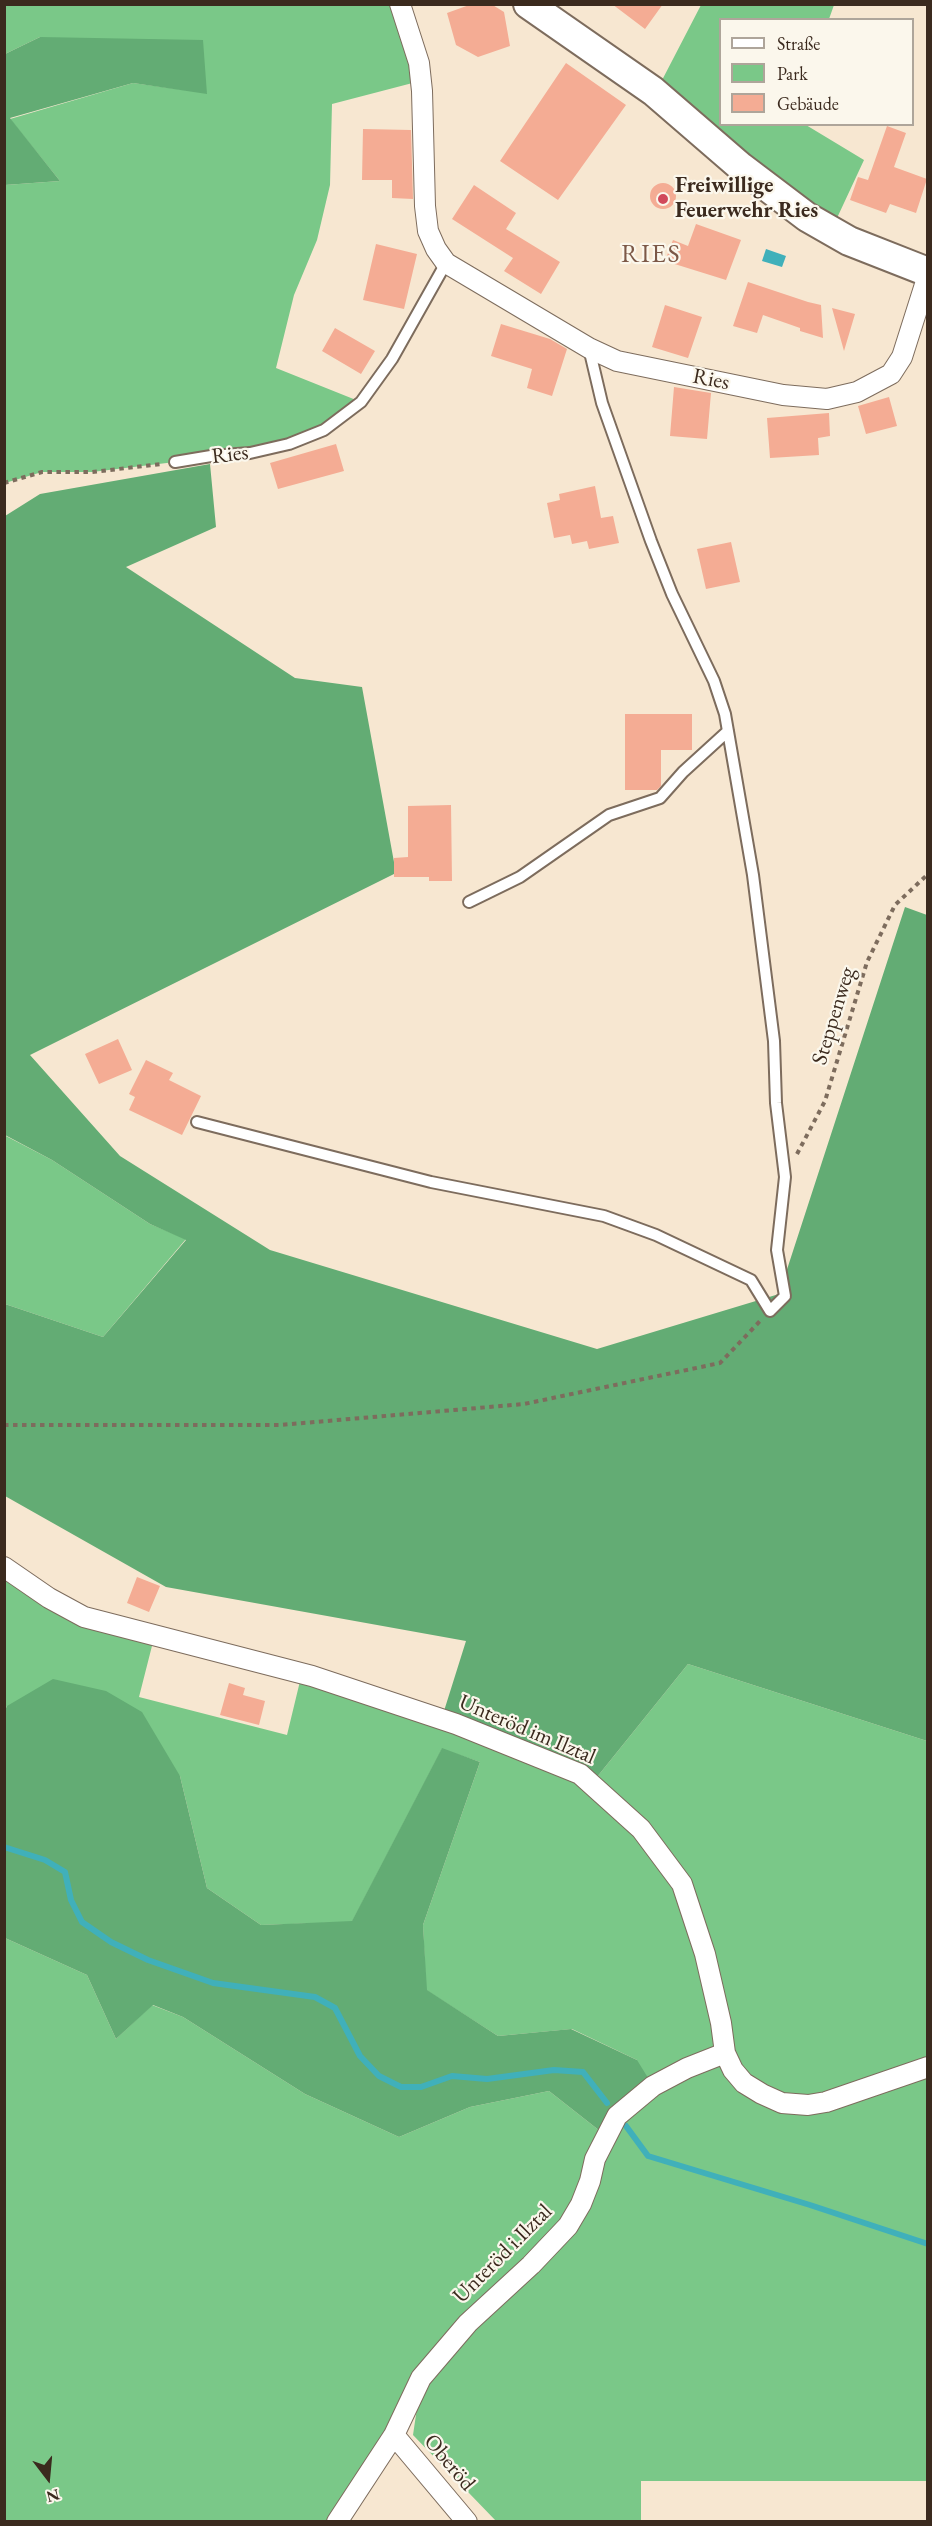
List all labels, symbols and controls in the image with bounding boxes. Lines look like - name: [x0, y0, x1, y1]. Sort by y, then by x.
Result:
- legend: [719, 18, 914, 126]
- text: Straße: [777, 32, 820, 55]
- text: Park: [777, 62, 808, 85]
- text: Gebäude: [777, 92, 839, 115]
- place label: Freiwillige Feuerwehr Ries: [675, 173, 818, 224]
- marker: Freiwillige Feuerwehr Ries: [656, 192, 670, 206]
- district label: RIES: [621, 239, 681, 271]
- street label: Ries: [690, 364, 732, 396]
- street label: Ries: [210, 440, 250, 470]
- street label: Steppenweg: [807, 964, 861, 1068]
- street label: Unteröd im Ilztal: [455, 1689, 599, 1771]
- street label: Unteröd i.Ilztal: [448, 2199, 558, 2309]
- street label: Oberöd: [418, 2429, 480, 2497]
- north arrow: [18, 2448, 78, 2508]
- text: N: [44, 2484, 62, 2508]

